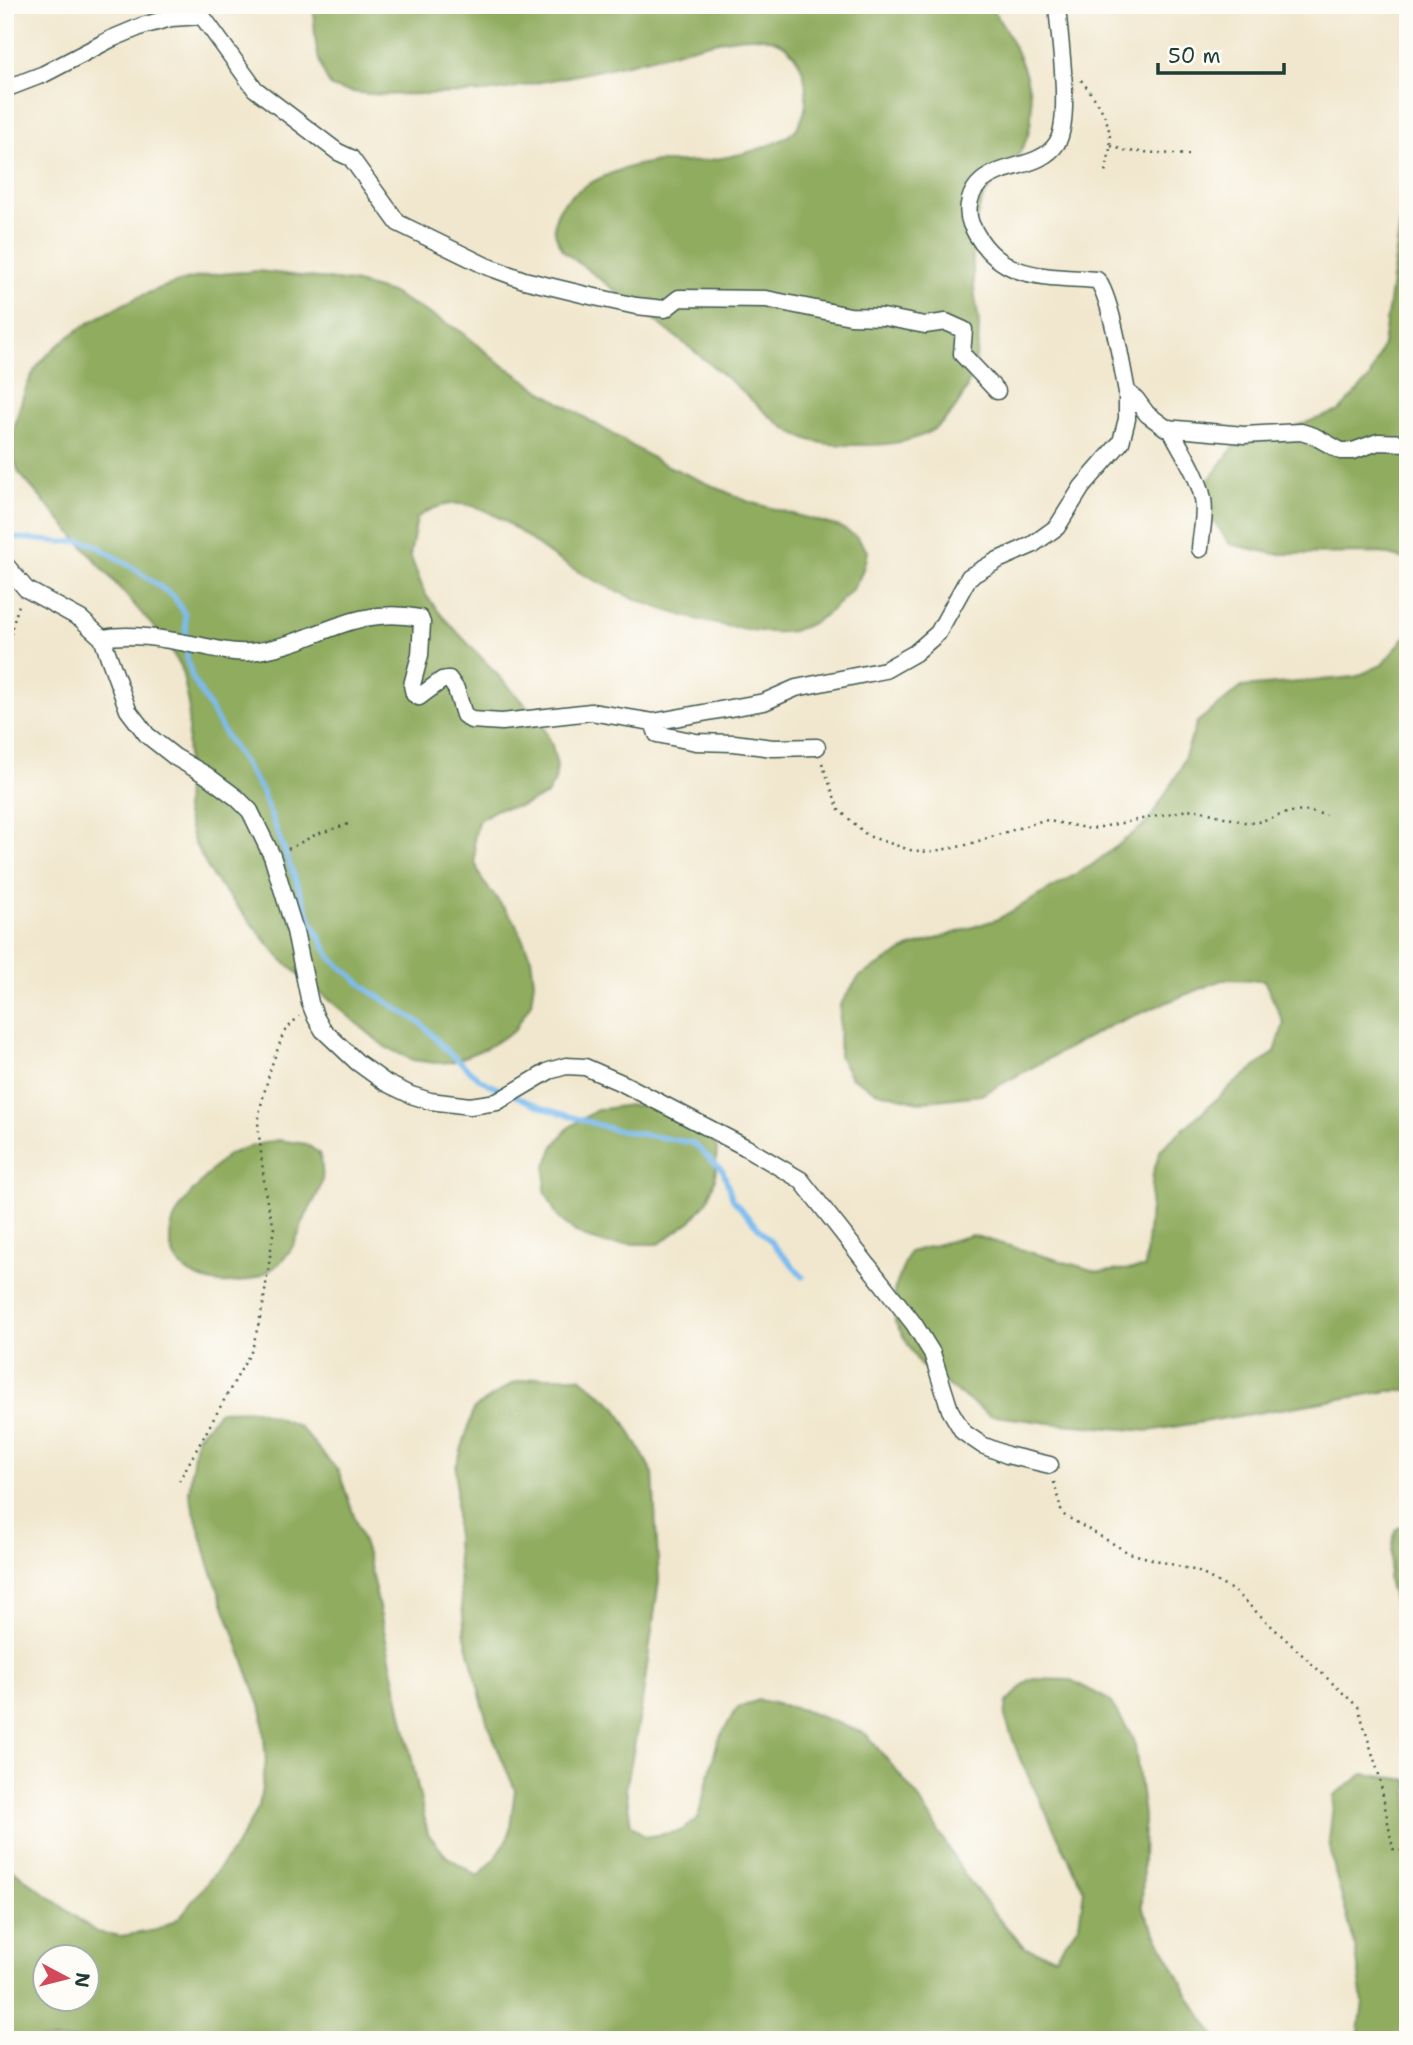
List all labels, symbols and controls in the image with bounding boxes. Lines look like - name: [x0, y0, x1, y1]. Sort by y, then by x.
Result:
- scale bar: [1158, 32, 1284, 76]
- text: 50 m: [1168, 42, 1221, 70]
- north arrow: [32, 1944, 102, 2014]
- text: N: [69, 1971, 96, 1989]

